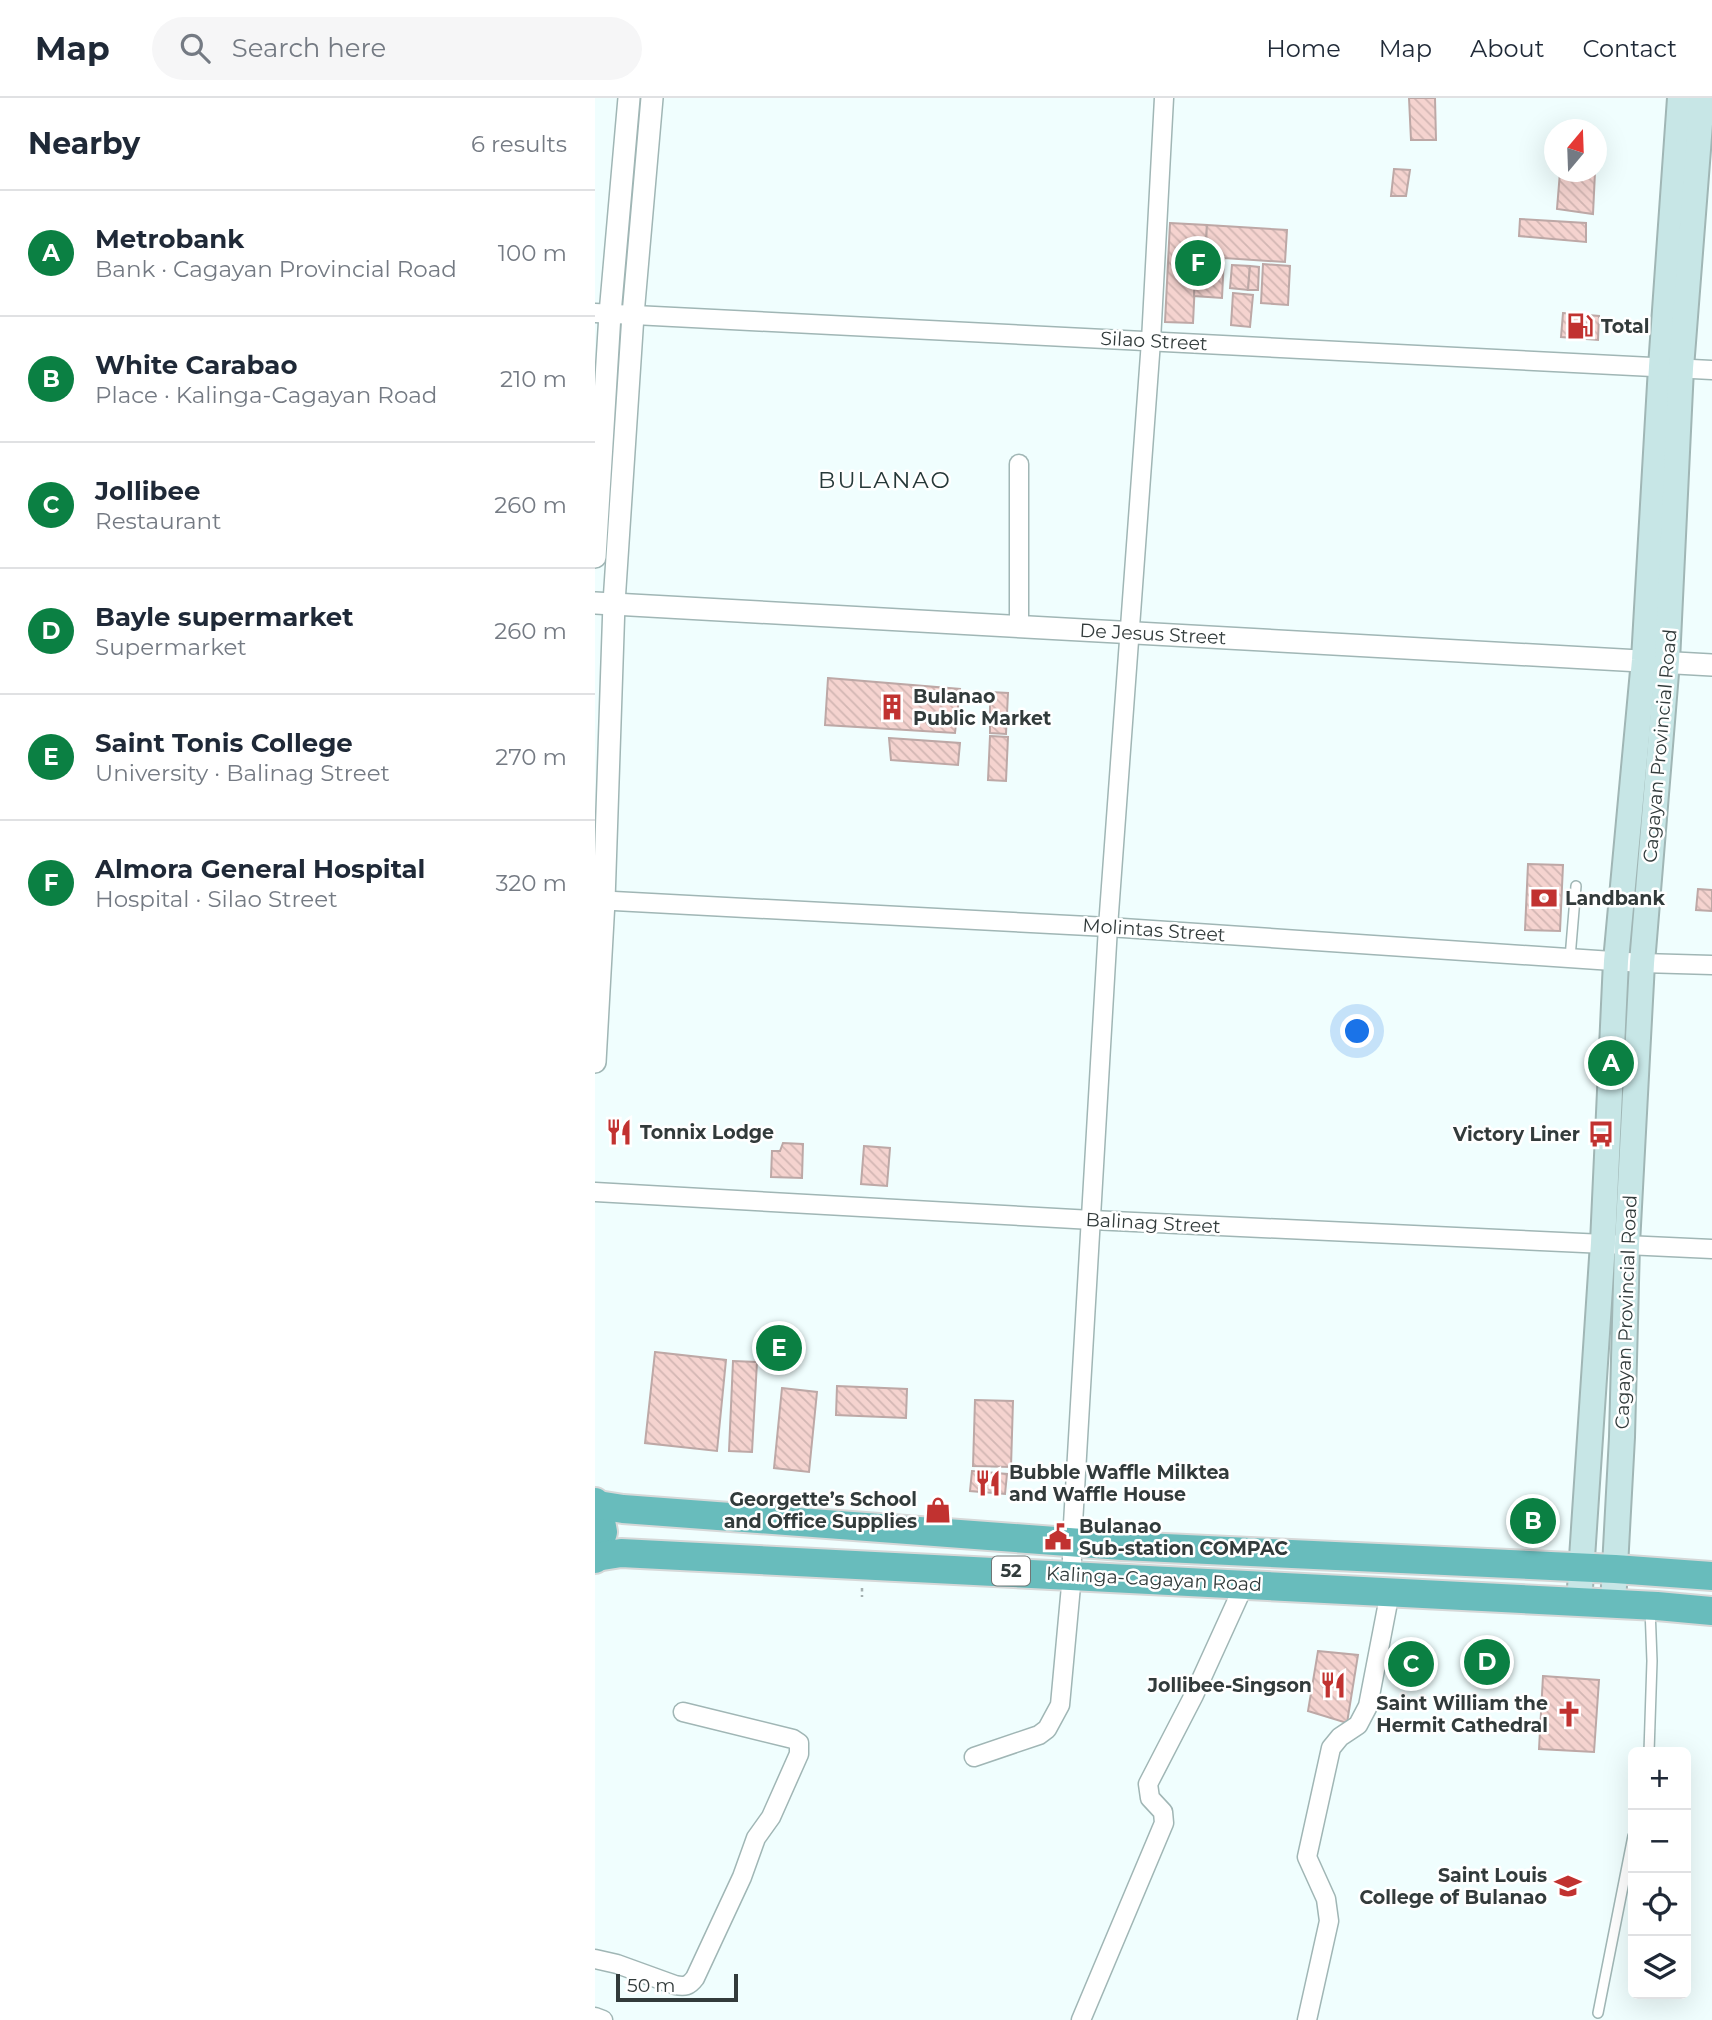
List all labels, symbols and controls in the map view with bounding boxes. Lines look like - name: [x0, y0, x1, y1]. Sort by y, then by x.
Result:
- search box: [152, 17, 642, 80]
- text: Map: [35, 28, 110, 68]
- icon: search: [176, 29, 214, 67]
- text: Search here: [232, 32, 386, 64]
- text: Home: [1266, 34, 1341, 63]
- text: Map: [1379, 34, 1432, 63]
- text: About: [1470, 34, 1544, 63]
- text: Contact: [1582, 34, 1677, 63]
- north arrow: [1544, 119, 1607, 182]
- text: Nearby: [28, 125, 140, 162]
- text: 6 results: [471, 130, 567, 158]
- text: Metrobank: [95, 223, 244, 255]
- pin: F: [1175, 237, 1221, 289]
- text: A: [42, 239, 60, 267]
- text: 100 m: [498, 239, 567, 267]
- text: Bank · Cagayan Provincial Road: [95, 255, 457, 283]
- fuel station icon: Total: [1565, 311, 1595, 341]
- place label: Total: [1601, 315, 1650, 338]
- street label: Silao Street: [1100, 327, 1209, 355]
- text: White Carabao: [95, 349, 297, 381]
- text: B: [42, 365, 60, 393]
- text: 210 m: [500, 365, 567, 393]
- text: Place · Kalinga-Cagayan Road: [95, 381, 437, 409]
- district label: BULANAO: [818, 466, 952, 494]
- text: Jollibee: [95, 475, 200, 507]
- text: C: [43, 491, 59, 519]
- text: 260 m: [494, 491, 567, 519]
- text: Restaurant: [95, 507, 221, 535]
- text: Bayle supermarket: [95, 601, 354, 633]
- text: D: [42, 617, 61, 645]
- text: 260 m: [494, 617, 567, 645]
- street label: De Jesus Street: [1079, 619, 1227, 649]
- street label: Cagayan Provincial Road: [1638, 628, 1682, 864]
- text: Supermarket: [95, 633, 247, 661]
- place label: Bulanao Public Market: [913, 685, 1051, 730]
- building icon: Bulanao Public Market: [877, 692, 907, 722]
- text: Saint Tonis College: [95, 727, 353, 759]
- text: E: [43, 743, 59, 771]
- text: 270 m: [495, 743, 567, 771]
- text: University · Balinag Street: [95, 759, 390, 787]
- text: Almora General Hospital: [95, 853, 425, 885]
- text: F: [44, 869, 58, 897]
- text: 320 m: [495, 869, 567, 897]
- bank icon: Landbank: [1529, 883, 1559, 913]
- text: Hospital · Silao Street: [95, 885, 337, 913]
- place label: Landbank: [1565, 887, 1665, 910]
- street label: Molintas Street: [1082, 914, 1227, 946]
- your location: [1340, 1014, 1374, 1048]
- pin: A: [1588, 1037, 1634, 1089]
- restaurant icon: Tonnix Lodge: [604, 1117, 634, 1147]
- bus stop icon: Victory Liner: [1586, 1119, 1616, 1149]
- place label: Tonnix Lodge: [640, 1121, 774, 1144]
- place label: Victory Liner: [1452, 1123, 1580, 1146]
- street label: Cagayan Provincial Road: [1610, 1194, 1642, 1430]
- street label: Balinag Street: [1085, 1208, 1221, 1238]
- pin: E: [756, 1322, 802, 1374]
- place label: Bubble Waffle Milktea and Waffle House: [1009, 1461, 1230, 1506]
- restaurant icon: Bubble Waffle Milktea and Waffle House: [973, 1468, 1003, 1498]
- place label: Georgette’s School and Office Supplies: [724, 1488, 917, 1533]
- shop icon: Georgette’s School and Office Supplies: [923, 1495, 953, 1525]
- pin: B: [1510, 1495, 1556, 1547]
- place label: Bulanao Sub-station COMPAC: [1079, 1515, 1288, 1560]
- public building icon: Bulanao Sub-station COMPAC: [1043, 1522, 1073, 1552]
- road number: 52: [992, 1556, 1030, 1586]
- street label: Kalinga-Cagayan Road: [1045, 1562, 1263, 1596]
- pin: D: [1464, 1636, 1510, 1688]
- pin: C: [1388, 1638, 1434, 1690]
- restaurant icon: Jollibee-Singson: [1318, 1670, 1348, 1700]
- place label: Jollibee-Singson: [1147, 1674, 1312, 1697]
- place label: Saint William the Hermit Cathedral: [1376, 1692, 1548, 1737]
- church icon: Saint William the Hermit Cathedral: [1554, 1699, 1584, 1729]
- map controls: [1628, 1747, 1691, 1999]
- button: +: [1628, 1747, 1691, 1810]
- button: −: [1628, 1810, 1691, 1873]
- place label: Saint Louis College of Bulanao: [1359, 1864, 1547, 1909]
- school or university icon: Saint Louis College of Bulanao: [1553, 1871, 1583, 1901]
- button: locate: [1628, 1873, 1691, 1936]
- button: layers: [1628, 1936, 1691, 1999]
- scale bar: [616, 1971, 739, 2003]
- text: 50 m: [627, 1974, 675, 1997]

